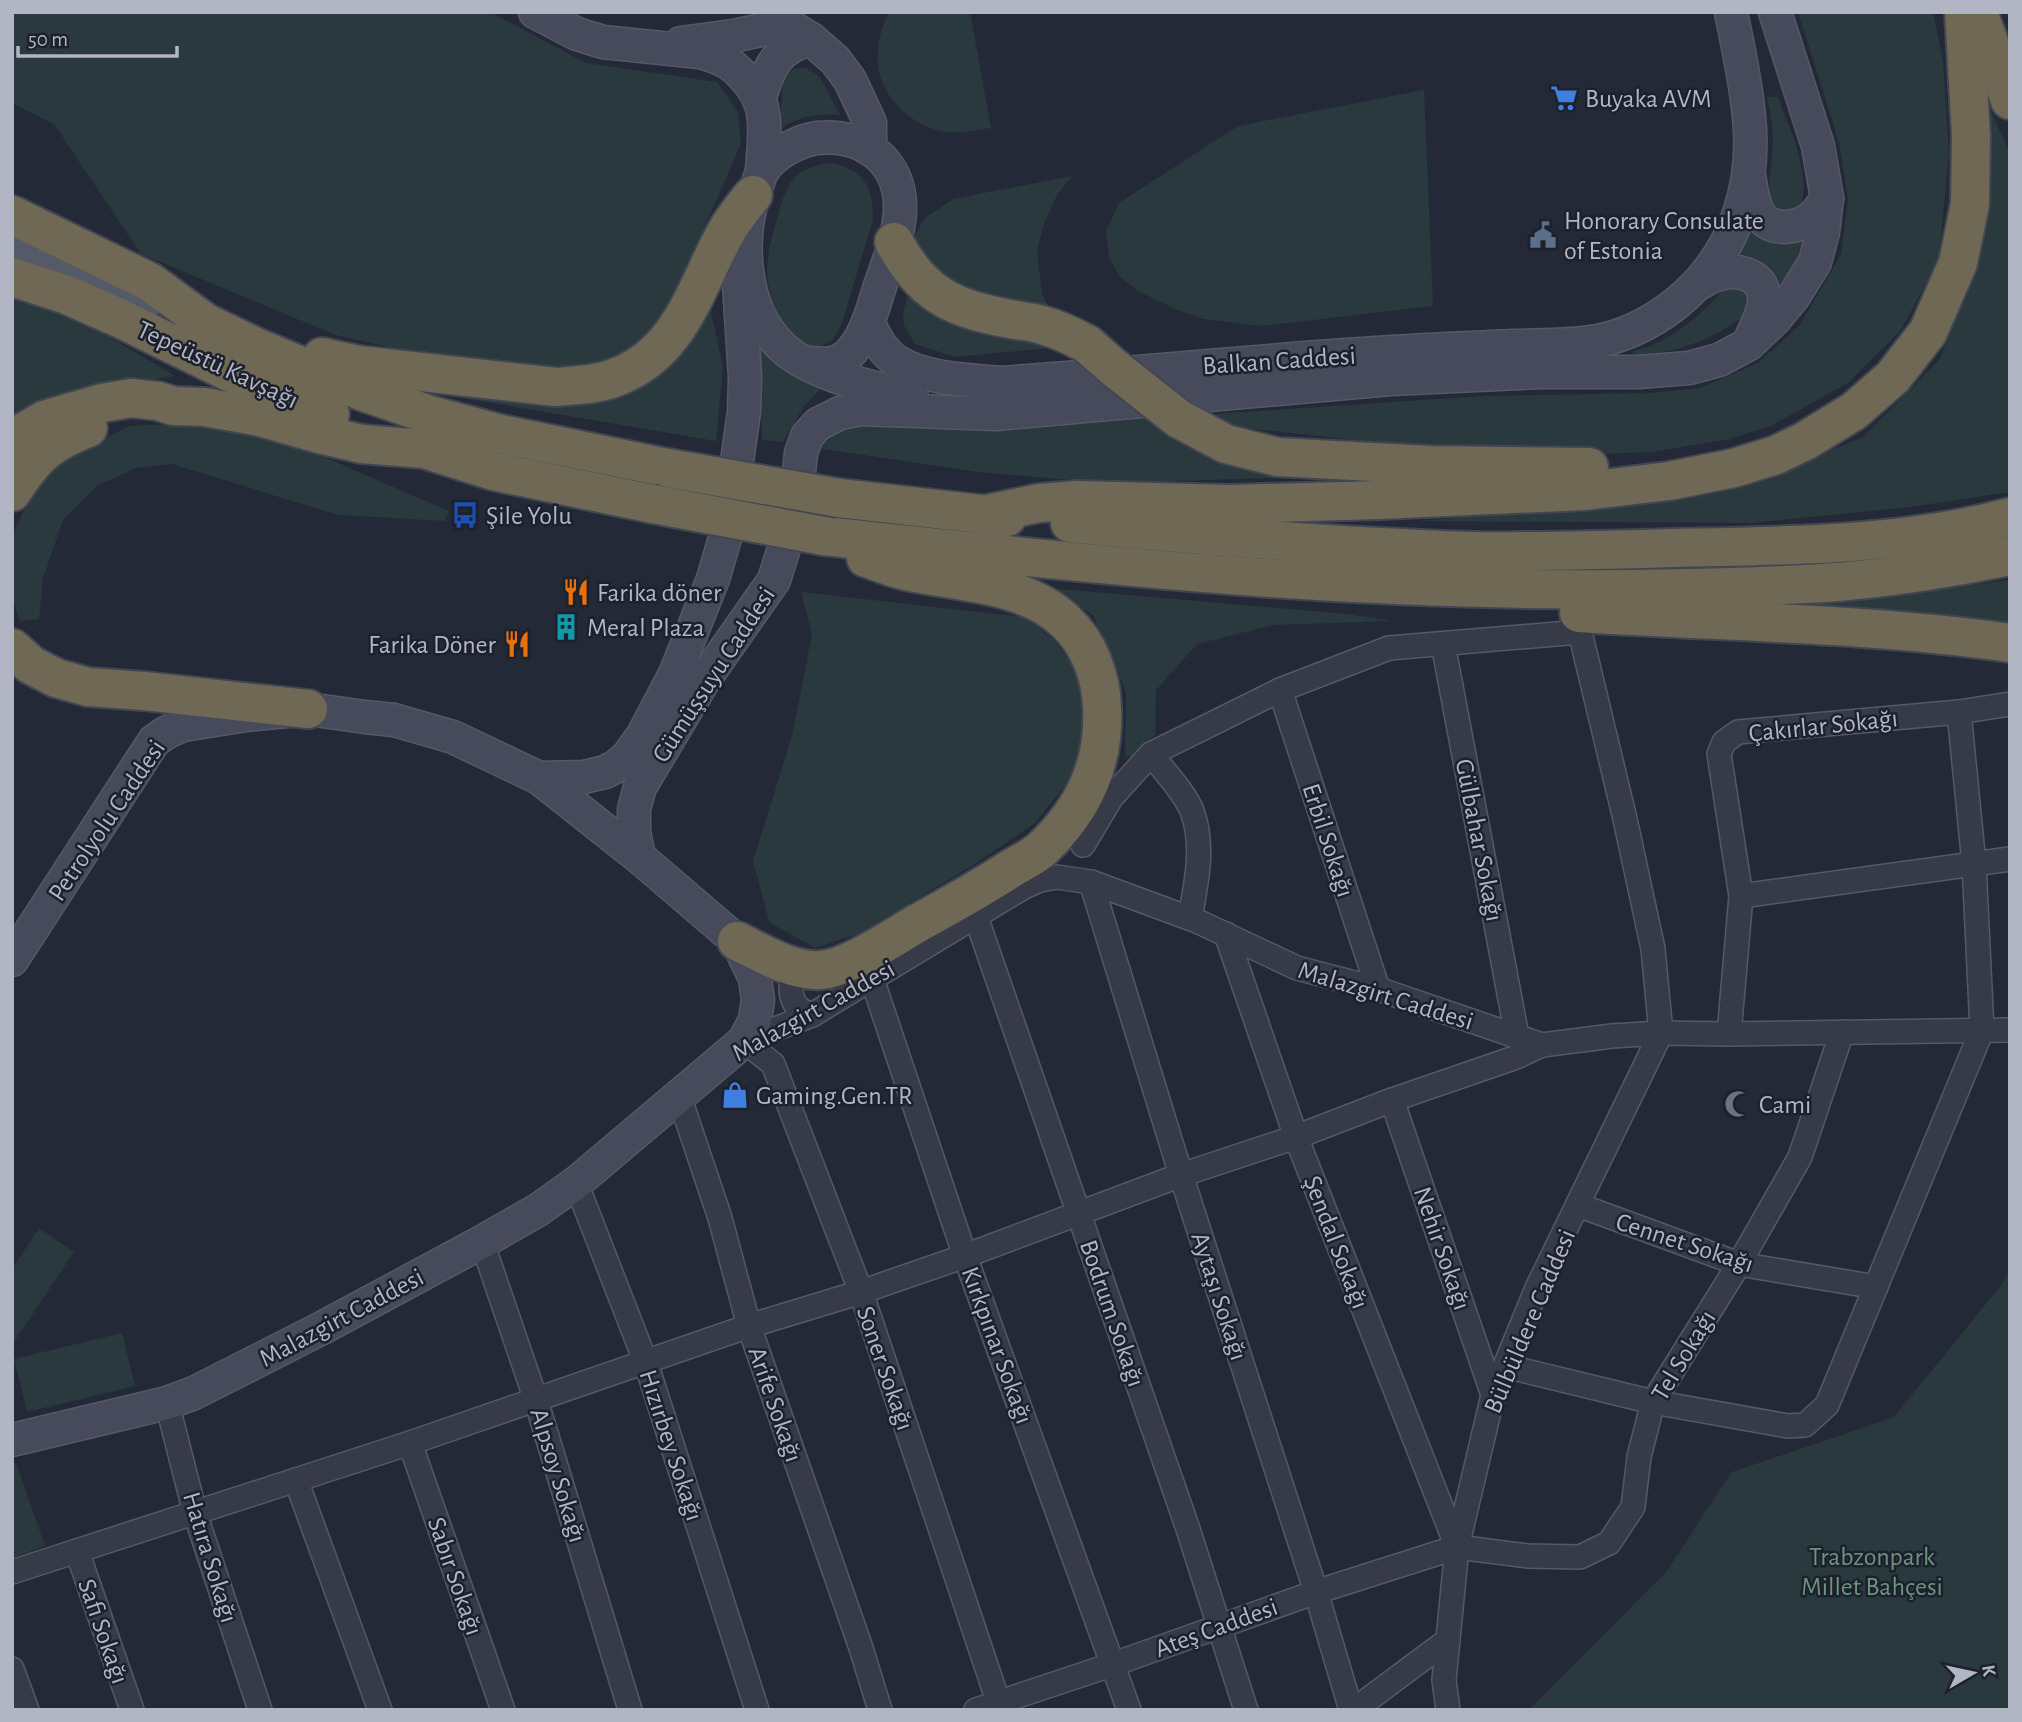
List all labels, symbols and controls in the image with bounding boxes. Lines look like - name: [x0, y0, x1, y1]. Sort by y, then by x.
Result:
- scale bar: [18, 14, 177, 58]
- text: 50 m: [28, 29, 68, 50]
- supermarket icon: Buyaka AVM: [1549, 83, 1579, 113]
- place label: Buyaka AVM: [1585, 86, 1712, 112]
- place label: Honorary Consulate of Estonia: [1564, 208, 1764, 264]
- public building icon: Honorary Consulate of Estonia: [1528, 220, 1558, 250]
- street label: Tepeüstü Kavşağı: [133, 316, 302, 413]
- street label: Balkan Caddesi: [1202, 343, 1357, 379]
- bus stop icon: Şile Yolu: [450, 500, 480, 530]
- place label: Şile Yolu: [486, 503, 572, 529]
- restaurant icon: Farika döner: [561, 577, 591, 607]
- place label: Farika döner: [597, 580, 722, 606]
- street label: Gümüşsuyu Caddesi: [648, 582, 780, 767]
- building icon: Meral Plaza: [551, 612, 581, 642]
- place label: Meral Plaza: [587, 615, 705, 641]
- restaurant icon: Farika Döner: [502, 629, 532, 659]
- place label: Farika Döner: [368, 632, 497, 658]
- street label: Çakırlar Sokağı: [1747, 705, 1899, 747]
- street label: Petrolyolu Caddesi: [43, 735, 170, 906]
- street label: Gülbahar Sokağı: [1451, 757, 1508, 924]
- street label: Erbil Sokağı: [1297, 780, 1359, 900]
- street label: Malazgirt Caddesi: [728, 955, 899, 1066]
- street label: Malazgirt Caddesi: [1295, 957, 1476, 1035]
- shop icon: Gaming.Gen.TR: [720, 1080, 750, 1110]
- place label: Gaming.Gen.TR: [756, 1083, 913, 1109]
- mosque icon: Cami: [1723, 1089, 1753, 1119]
- place label: Cami: [1759, 1092, 1811, 1118]
- street label: Şendal Sokağı: [1299, 1172, 1373, 1312]
- street label: Nehir Sokağı: [1409, 1183, 1475, 1313]
- street label: Cennet Sokağı: [1613, 1208, 1757, 1277]
- street label: Bülbüldere Caddesi: [1479, 1226, 1580, 1417]
- street label: Aytaşı Sokağı: [1186, 1229, 1252, 1364]
- street label: Bodrum Sokağı: [1075, 1237, 1149, 1390]
- street label: Kırkpınar Sokağı: [957, 1263, 1037, 1427]
- street label: Malazgirt Caddesi: [255, 1264, 428, 1372]
- street label: Soner Sokağı: [852, 1303, 918, 1434]
- street label: Tel Sokağı: [1647, 1306, 1721, 1405]
- street label: Arife Sokağı: [743, 1343, 807, 1465]
- street label: Hızırbey Sokağı: [634, 1367, 708, 1524]
- street label: Alpsoy Sokağı: [525, 1405, 591, 1546]
- street label: Hatıra Sokağı: [178, 1489, 242, 1626]
- street label: Sabır Sokağı: [423, 1514, 487, 1639]
- park label: Trabzonpark Millet Bahçesi: [1801, 1544, 1943, 1600]
- street label: Safi Sokağı: [73, 1576, 133, 1687]
- street label: Ateş Caddesi: [1151, 1594, 1281, 1662]
- north arrow: [1938, 1638, 2008, 1708]
- text: K: [1978, 1664, 1999, 1678]

